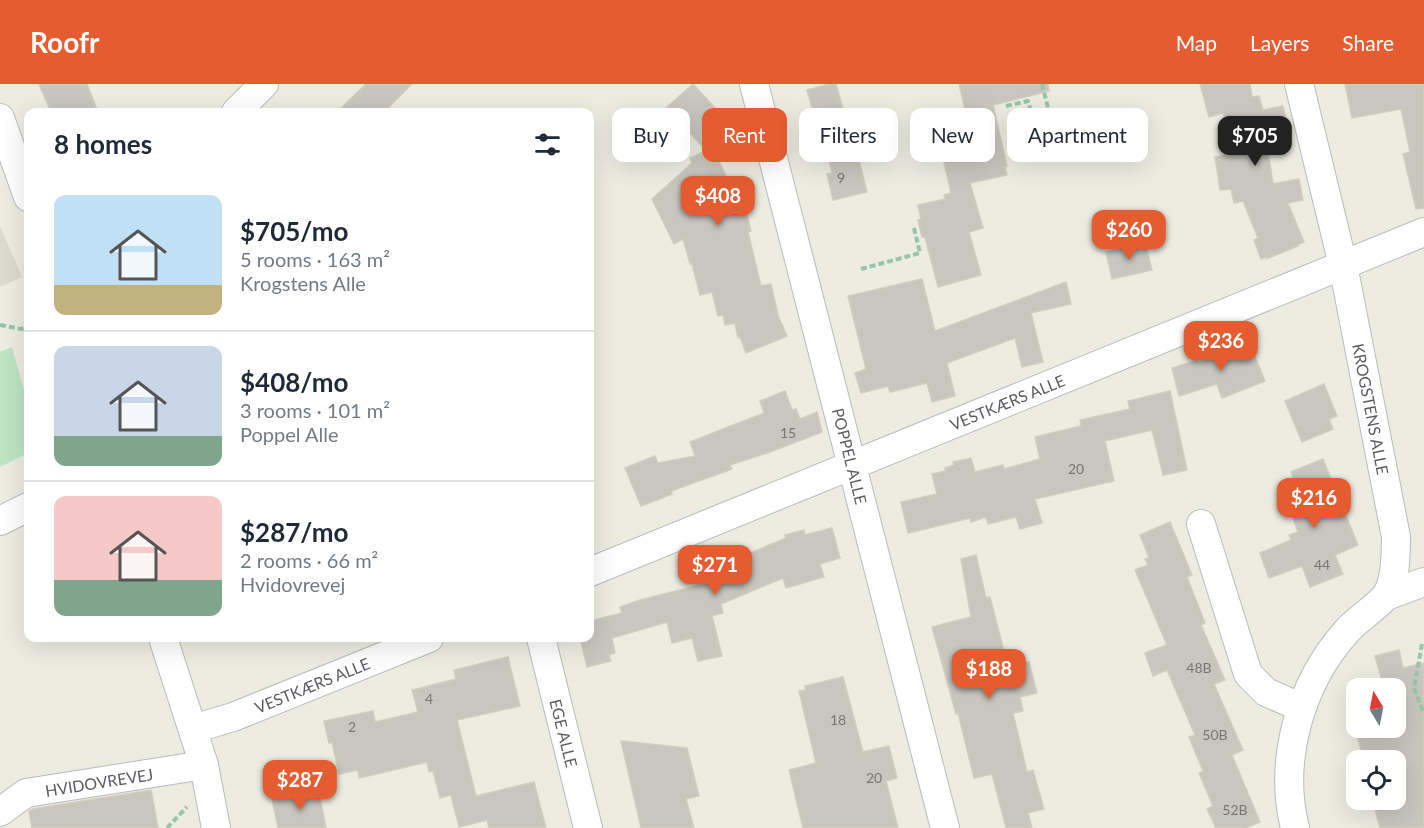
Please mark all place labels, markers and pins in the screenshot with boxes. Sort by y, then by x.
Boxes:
pin: $705 [1219,116,1291,167]
pin: $408 [682,176,754,227]
pin: $260 [1093,210,1165,261]
pin: $236 [1185,321,1257,372]
pin: $216 [1278,478,1350,529]
pin: $271 [679,545,751,596]
pin: $188 [953,649,1025,700]
pin: $287 [264,760,336,811]

